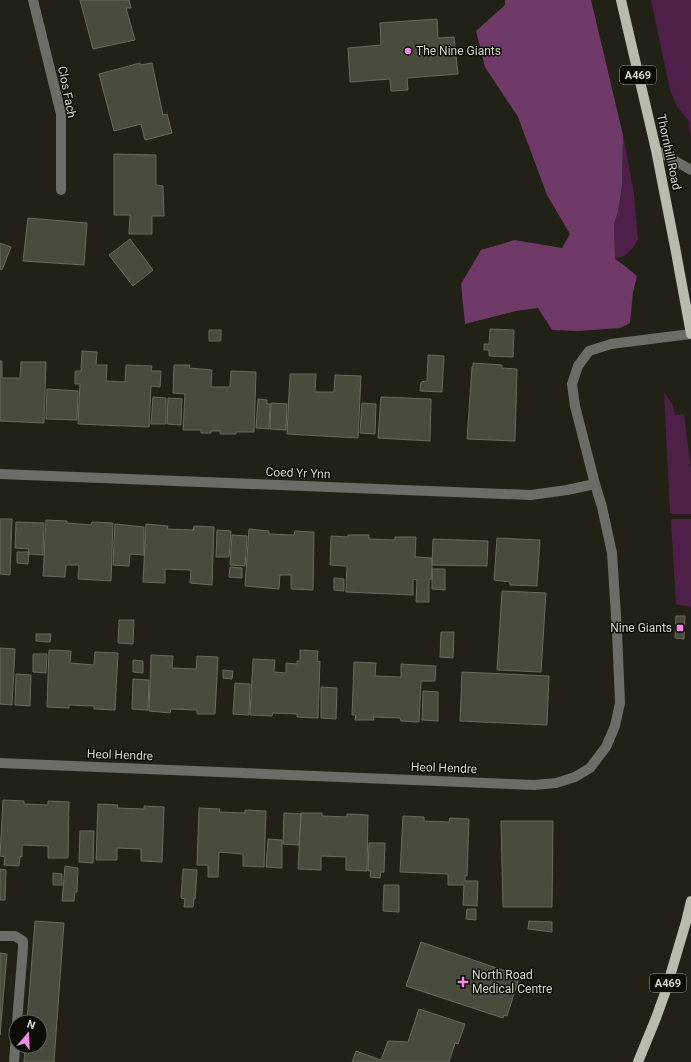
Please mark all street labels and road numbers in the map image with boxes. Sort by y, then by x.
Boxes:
street label: Clos Fach [55,65,79,119]
road number: A469 [620,66,656,84]
street label: Thornhill Road [654,113,684,191]
street label: Coed Yr Ynn [265,465,331,481]
street label: Heol Hendre [87,747,153,763]
street label: Heol Hendre [411,760,477,776]
road number: A469 [650,974,686,992]

